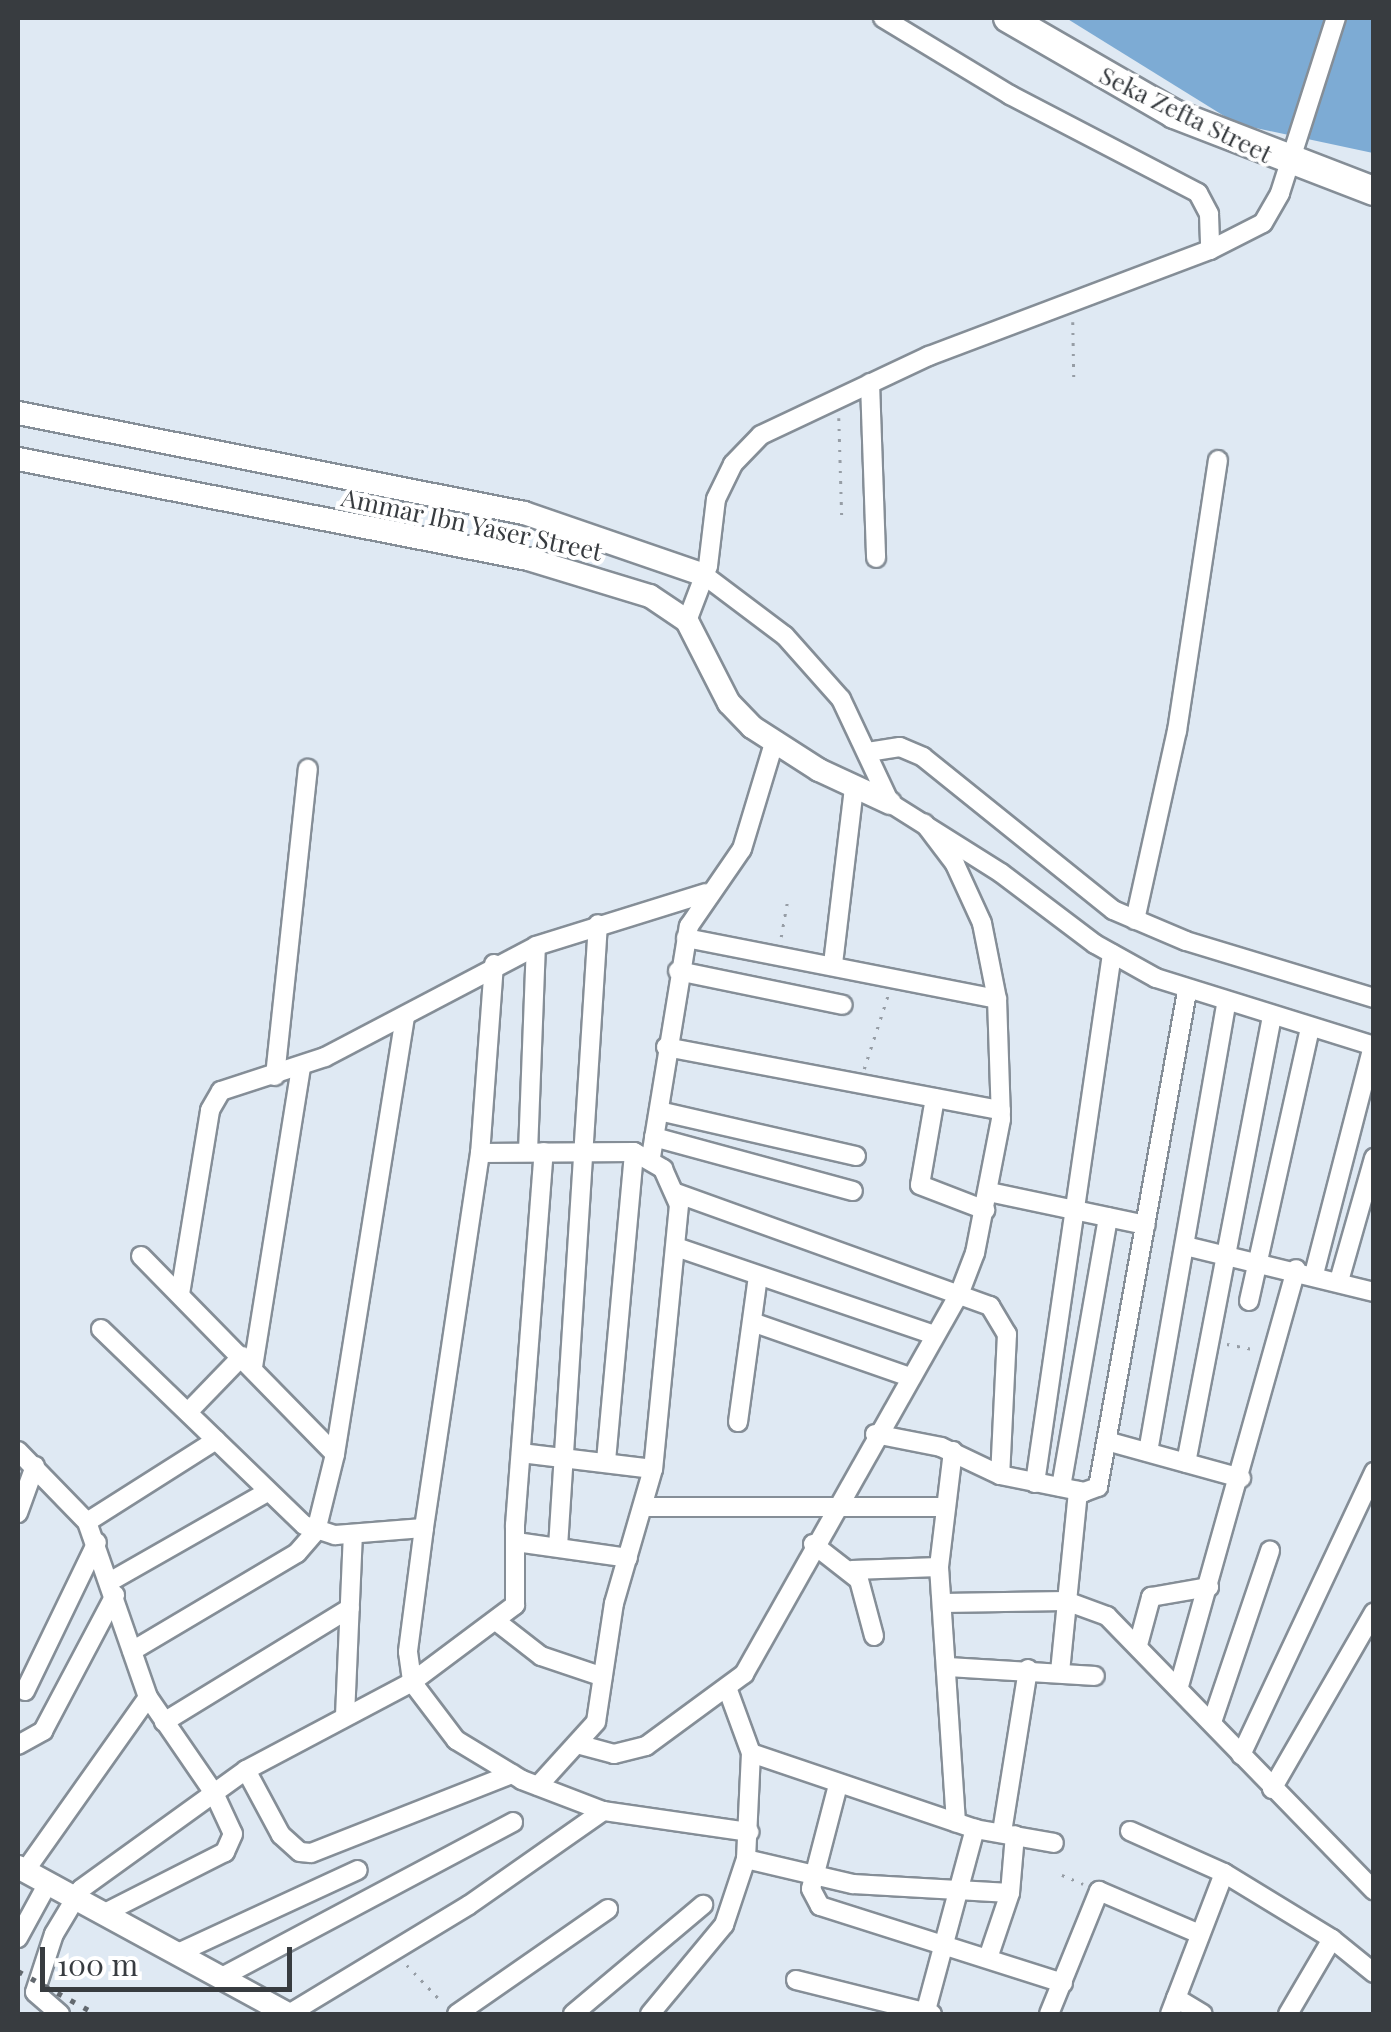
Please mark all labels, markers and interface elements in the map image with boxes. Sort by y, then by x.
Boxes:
street label: Seka Zefta Street [1095,59,1277,169]
street label: Ammar Ibn Yaser Street [338,482,606,566]
scale bar [45,1927,298,1989]
text: 100 m [57,1944,138,1984]

